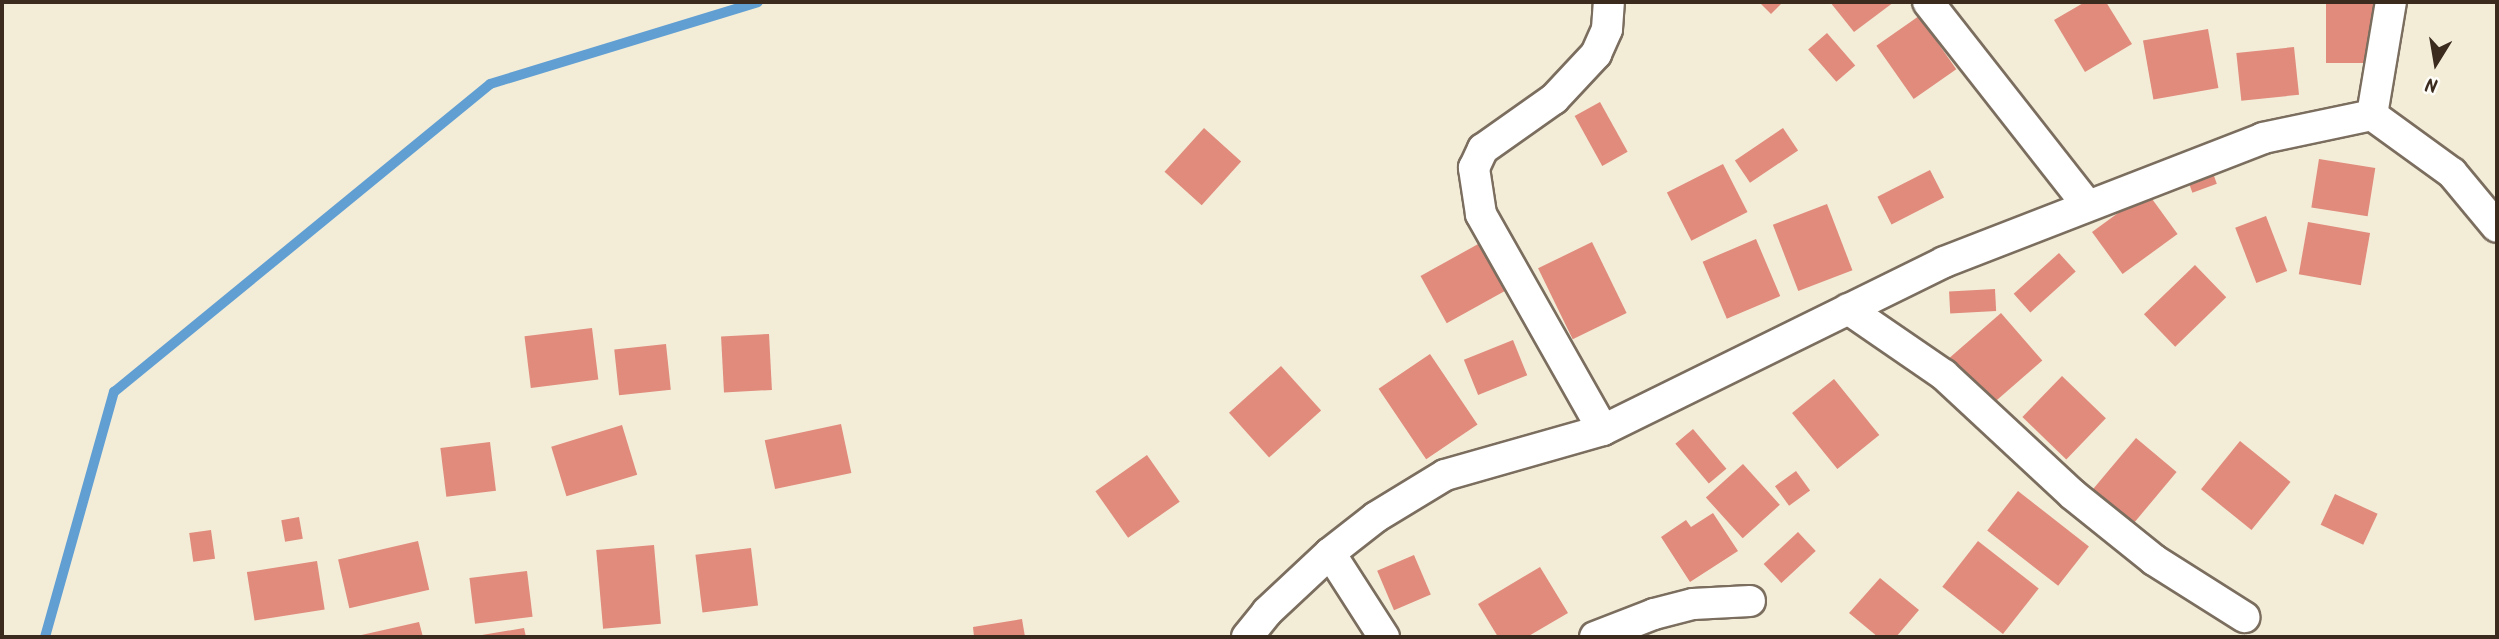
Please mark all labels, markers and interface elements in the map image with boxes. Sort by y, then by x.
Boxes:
north arrow [2401,28,2471,98]
text: N [2423,68,2441,99]

